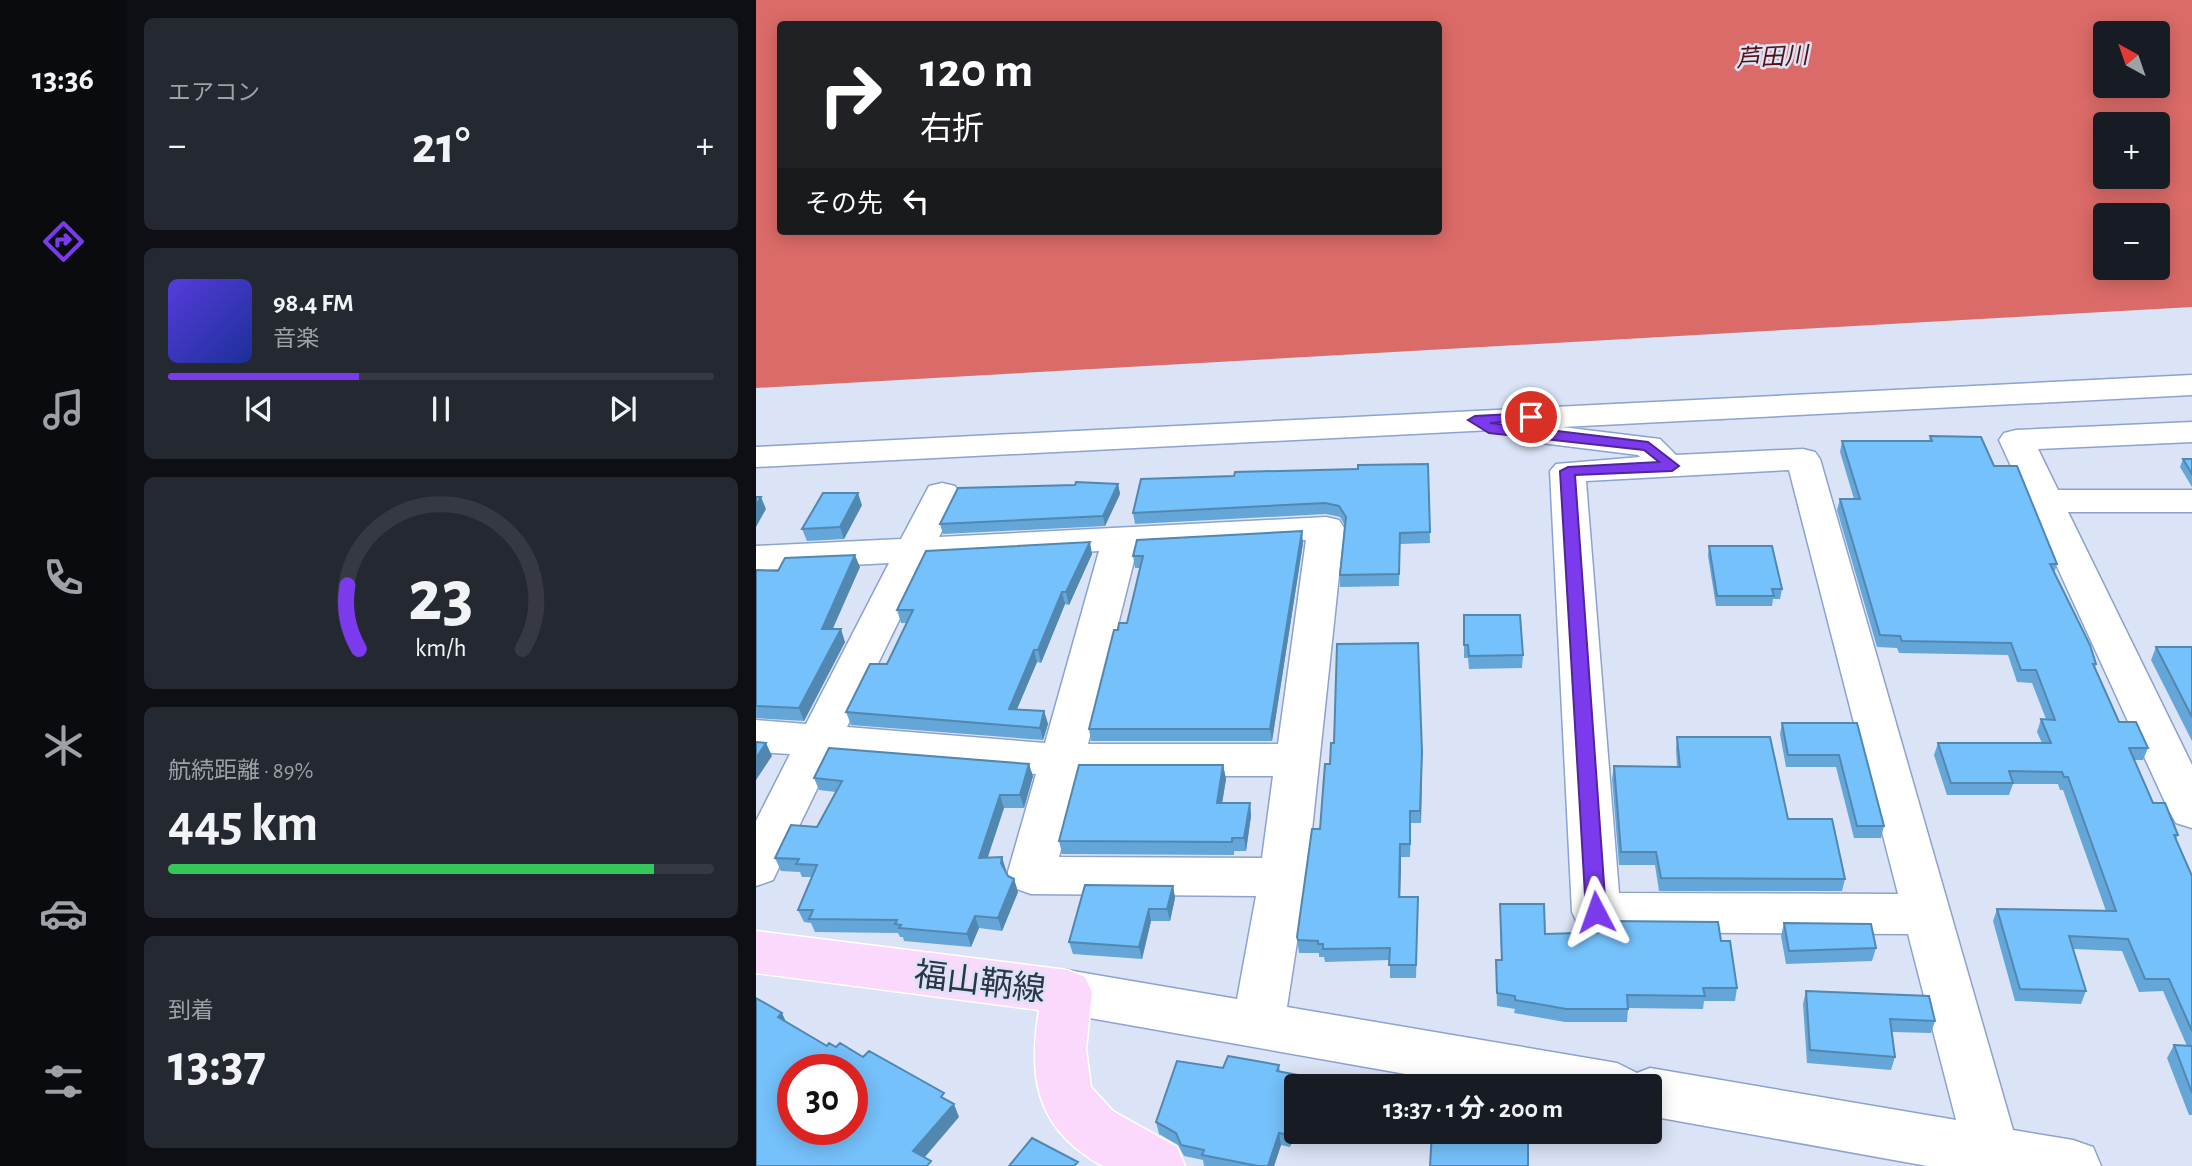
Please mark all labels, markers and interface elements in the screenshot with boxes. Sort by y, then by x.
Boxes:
north arrow [2093,21,2170,98]
map controls [2093,21,2170,280]
water label: 芦田川 [1735,42,1812,72]
text: 120 m [920,47,1033,96]
icon: right [805,49,896,140]
text: 13:36 [32,63,94,95]
text: エアコン [168,82,260,105]
button: + [2093,112,2170,189]
text: 右折 [920,113,984,145]
text: 21° [412,120,470,172]
text: − [168,127,186,165]
text: + [696,127,714,165]
icon: left [897,182,935,220]
text: その先 [805,191,883,217]
button: − [2093,203,2170,280]
icon: directions [39,217,88,266]
text: 98.4 FM [273,290,354,316]
text: 音楽 [273,328,319,351]
icon: music [39,385,88,434]
pin [1501,387,1561,447]
icon: previous [240,390,278,428]
icon: pause [422,390,460,428]
icon: next [604,390,642,428]
icon: arrive [1512,398,1550,436]
icon: phone [39,553,88,602]
text: 23 [408,561,474,634]
text: km/h [415,636,467,661]
icon: climate [39,721,88,770]
text: 航続距離 · 89% [168,760,314,783]
text: 445 km [168,798,318,850]
position arrow [1559,875,1633,949]
icon: car [39,889,88,938]
street label: 福山鞆線 [912,957,1047,1008]
text: 到着 [168,1000,214,1023]
text: 13:37 [168,1038,266,1090]
speed limit sign: 30 [777,1054,868,1145]
icon: filters [39,1057,88,1106]
text: 13:37 · 1 分 · 200 m [1383,1096,1563,1122]

